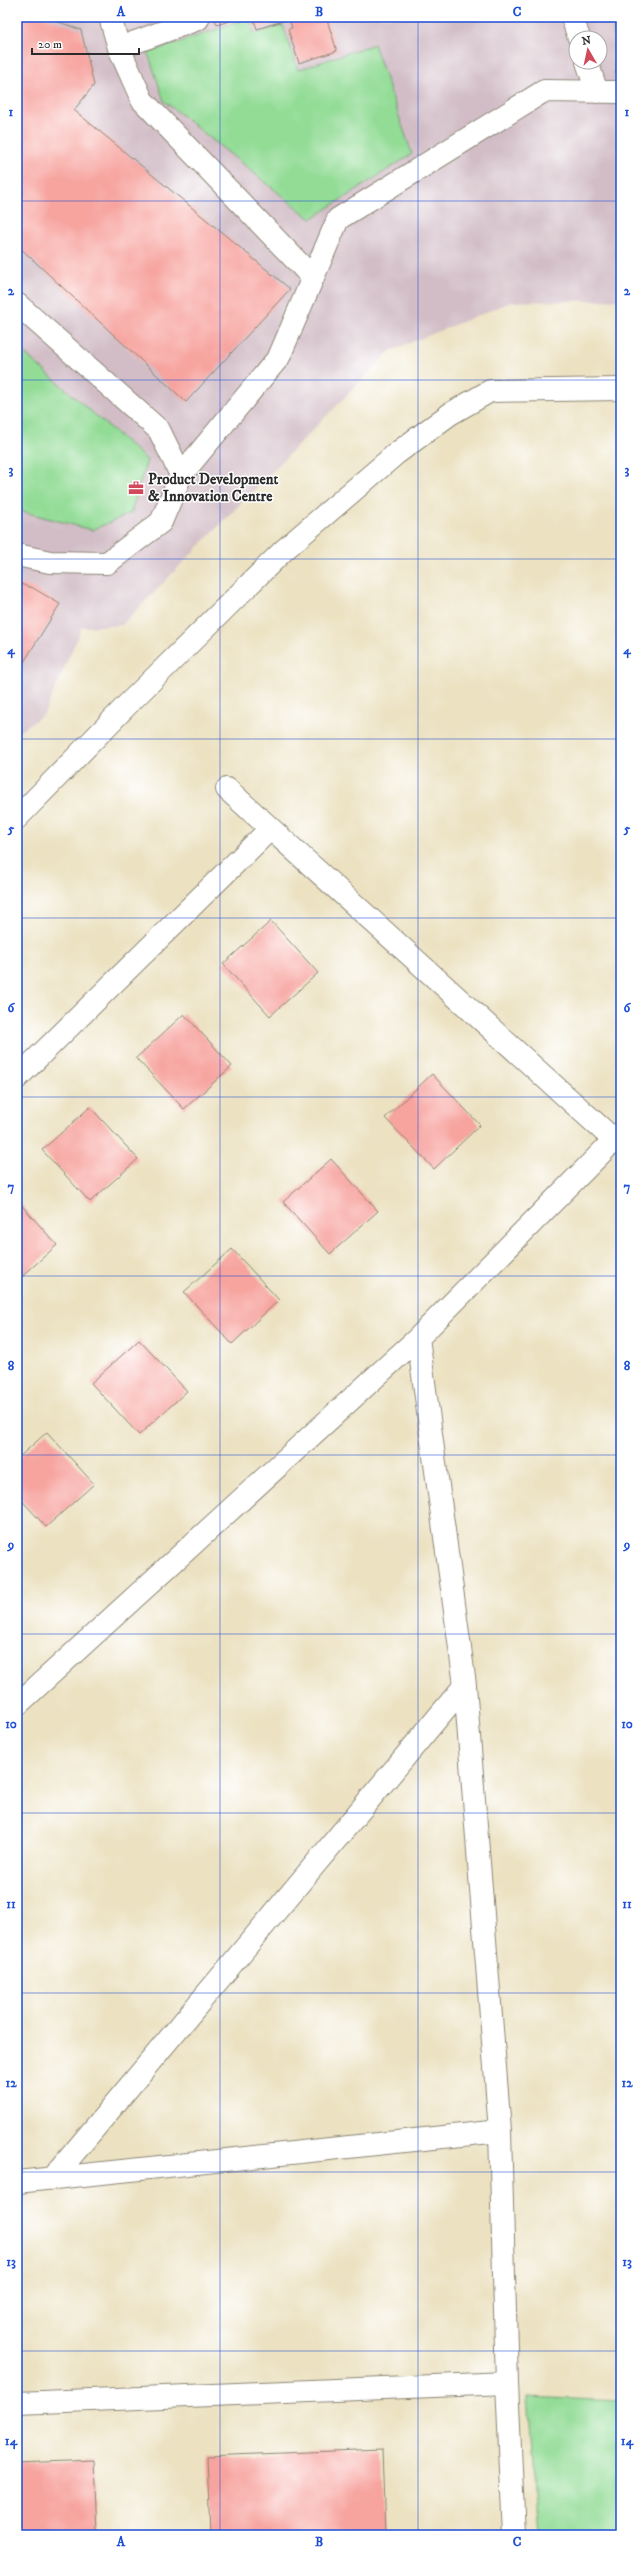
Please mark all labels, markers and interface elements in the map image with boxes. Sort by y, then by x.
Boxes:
text: A [116,4,126,20]
text: B [315,4,323,20]
text: C [513,4,522,20]
scale bar [32,30,139,56]
north arrow [568,30,608,70]
text: N [581,33,592,49]
text: 20 m [38,37,62,52]
text: 1 [9,104,14,120]
text: 1 [625,104,630,120]
text: 2 [8,283,15,299]
text: 2 [624,283,631,299]
text: 3 [9,462,14,478]
text: 3 [625,462,630,478]
place label: Product Development & Innovation Centre [148,470,278,506]
office icon: Product Development & Innovation Centre [127,479,145,497]
text: 4 [6,642,15,659]
text: 4 [622,642,631,659]
text: 5 [7,821,15,837]
text: 5 [623,821,631,837]
text: 6 [8,1000,16,1016]
text: 6 [624,1000,632,1016]
text: 7 [8,1179,15,1195]
text: 7 [624,1179,631,1195]
text: 8 [8,1358,15,1374]
text: 8 [624,1358,631,1374]
text: 9 [7,1537,14,1553]
text: 9 [623,1537,630,1553]
text: 10 [5,1716,17,1732]
text: 10 [621,1716,633,1732]
text: 11 [6,1896,16,1912]
text: 11 [622,1896,632,1912]
text: 12 [5,2075,17,2091]
text: 12 [621,2075,633,2091]
text: 13 [6,2254,16,2270]
text: 13 [622,2254,632,2270]
text: 14 [5,2433,18,2450]
text: 14 [621,2433,634,2450]
text: A [116,2534,126,2550]
text: B [315,2534,323,2550]
text: C [513,2534,522,2550]

